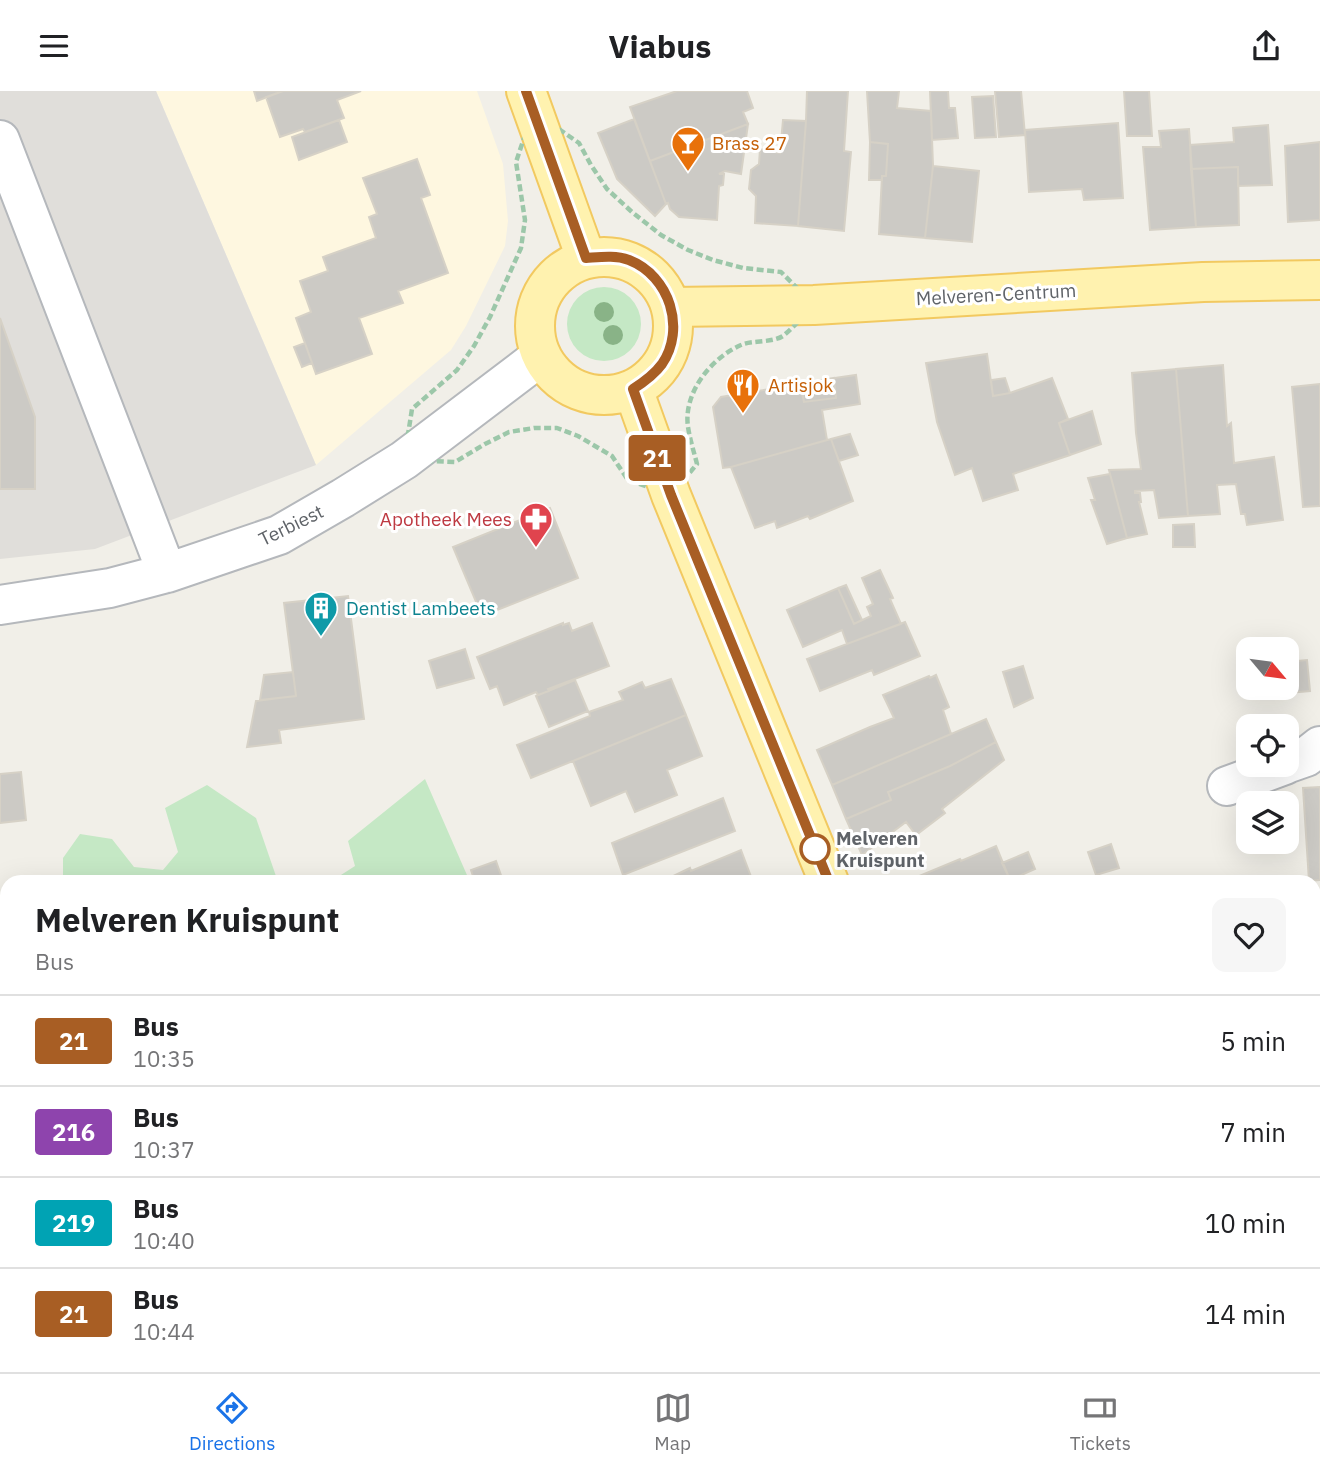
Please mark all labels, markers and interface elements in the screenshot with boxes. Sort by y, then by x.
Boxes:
text: Viabus [609,25,711,67]
icon: menu [35,27,73,65]
icon: share [1247,27,1285,65]
bar icon: Brass 27 [669,124,707,173]
place label: Brass 27 [712,131,787,155]
street label: Melveren-Centrum [915,278,1077,310]
restaurant icon: Artisjok [724,366,762,415]
place label: Artisjok [768,373,833,397]
line badge: 21 [626,435,688,481]
text: 21 [643,442,671,474]
street label: Terbiest [255,499,327,551]
pharmacy icon: Apotheek Mees [517,500,555,549]
place label: Apotheek Mees [380,507,512,531]
building icon: Dentist Lambeets [302,589,340,638]
place label: Dentist Lambeets [346,596,496,620]
north arrow [1236,637,1298,700]
map controls [1236,637,1299,854]
button: locate [1236,714,1299,777]
button: layers [1236,791,1299,854]
place label: Melveren Kruispunt [836,826,925,872]
marker: Melveren Kruispunt [800,834,830,864]
text: Melveren Kruispunt [35,898,339,941]
button: heart [1212,898,1286,972]
text: Bus [35,946,74,976]
text: Bus [133,1009,179,1043]
text: 5 min [1220,1024,1286,1058]
text: 21 [59,1025,88,1057]
text: 10:35 [133,1043,195,1073]
text: Bus [133,1100,179,1134]
text: 7 min [1220,1115,1286,1149]
text: 216 [52,1116,95,1148]
text: 10:37 [133,1134,195,1164]
text: Bus [133,1191,179,1225]
text: 10 min [1205,1206,1286,1240]
text: 219 [52,1207,95,1239]
text: 10:40 [133,1225,195,1255]
text: Bus [133,1282,179,1316]
text: 14 min [1205,1297,1286,1331]
text: 21 [59,1298,88,1330]
text: 10:44 [133,1316,195,1346]
tab: Directions [189,1389,276,1455]
tab: Map [654,1389,692,1455]
tab: Tickets [1070,1389,1131,1455]

